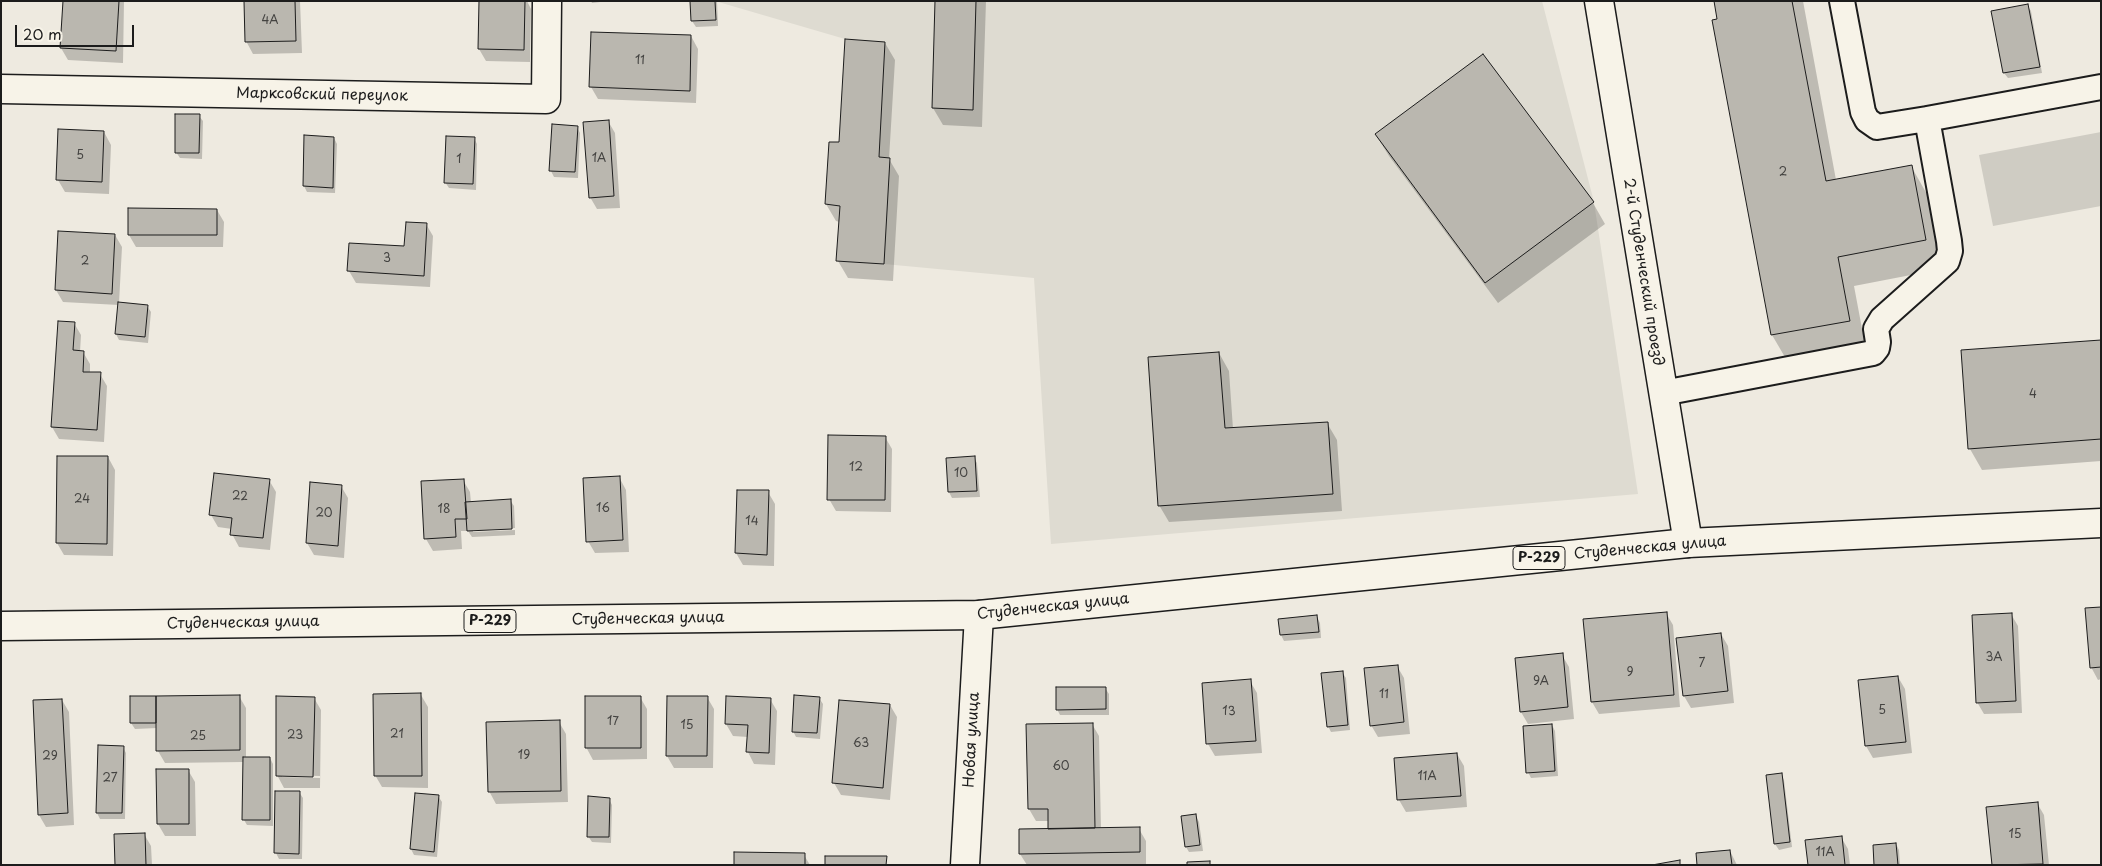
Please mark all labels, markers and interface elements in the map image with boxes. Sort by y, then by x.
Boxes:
house number: 4А [261,14,279,28]
scale bar [18,15,136,47]
text: 20 m [23,22,62,45]
house number: 11 [635,54,645,68]
street label: Марксовский переулок [236,85,408,105]
house number: 5 [76,149,84,163]
house number: 1А [592,152,606,166]
house number: 1 [456,153,462,167]
house number: 2 [1779,166,1787,180]
street label: 2-й Студенческий проезд [1619,177,1667,367]
house number: 3 [383,252,391,266]
house number: 2 [81,255,89,269]
house number: 4 [2029,388,2037,402]
house number: 12 [849,461,863,475]
house number: 10 [954,467,968,481]
house number: 22 [232,490,248,504]
house number: 24 [74,493,90,507]
house number: 16 [596,502,610,516]
house number: 18 [438,503,450,517]
house number: 20 [315,507,333,521]
house number: 14 [745,515,759,529]
street label: Студенческая улица [1573,532,1727,564]
road number: Р-229 [1513,546,1565,570]
street label: Студенческая улица [976,590,1130,624]
street label: Студенческая улица [571,609,725,629]
road number: Р-229 [464,610,516,632]
street label: Студенческая улица [166,613,320,633]
house number: 3А [1985,651,2003,665]
house number: 7 [1699,657,1705,671]
house number: 9 [1626,666,1634,680]
house number: 9А [1533,675,1549,689]
house number: 11 [1379,688,1389,702]
street label: Новая улица [961,692,983,788]
house number: 5 [1878,704,1886,718]
house number: 13 [1222,705,1236,719]
house number: 17 [607,715,619,729]
house number: 15 [680,719,694,733]
house number: 21 [390,728,404,742]
house number: 23 [287,729,303,743]
house number: 25 [190,730,206,744]
house number: 63 [853,737,869,751]
house number: 19 [518,749,530,763]
house number: 29 [42,750,58,764]
house number: 60 [1052,760,1070,774]
house number: 11А [1417,770,1437,784]
house number: 27 [103,772,117,786]
house number: 15 [2008,828,2022,842]
house number: 11А [1815,846,1835,860]

